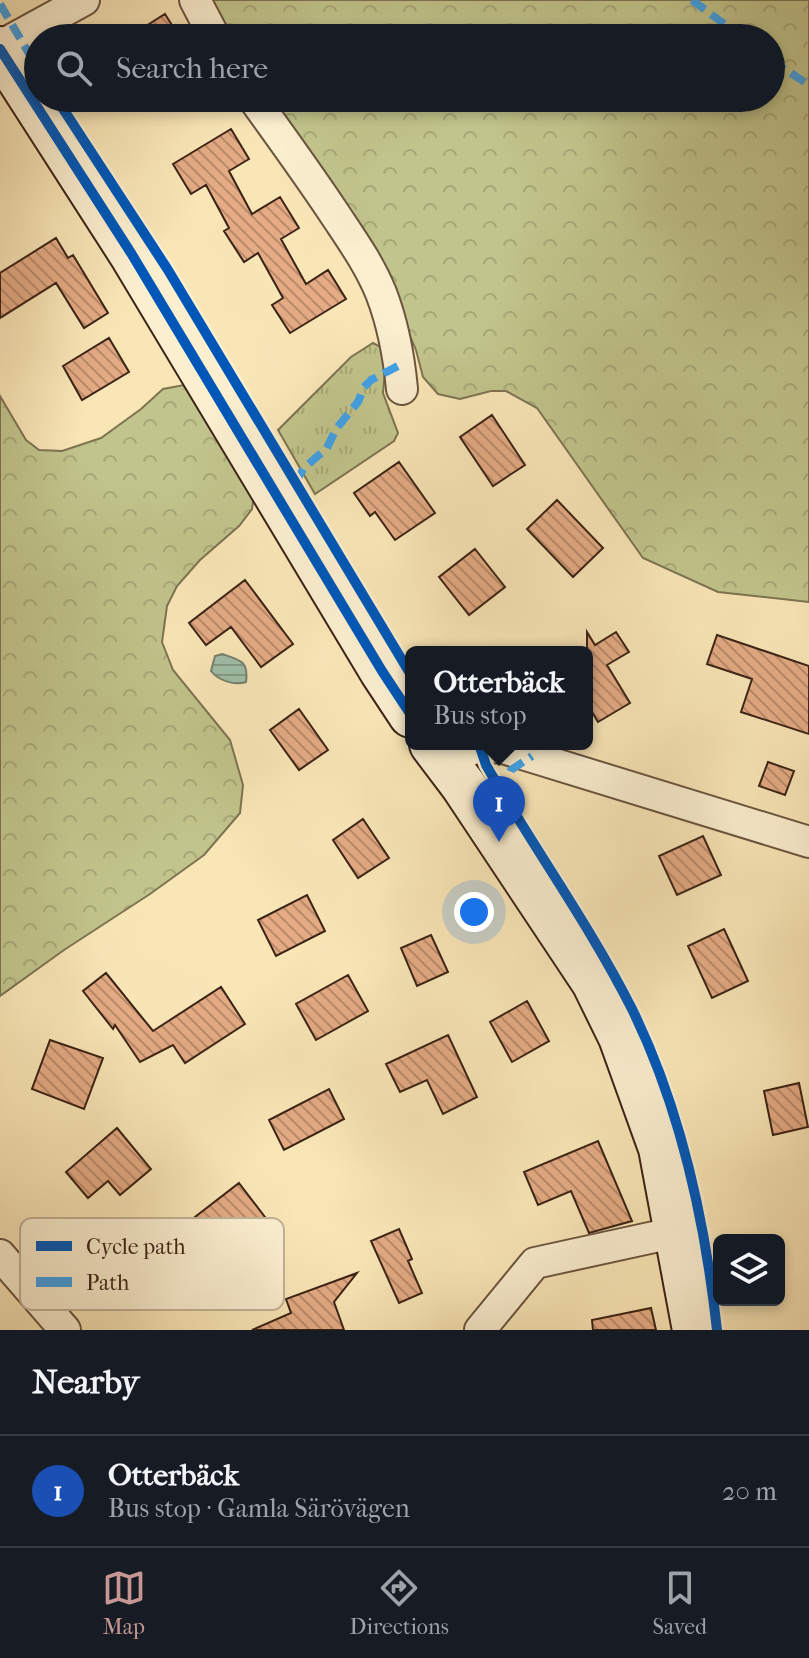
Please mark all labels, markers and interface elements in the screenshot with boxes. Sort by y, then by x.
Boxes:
search box [24,24,785,112]
icon: search [52,46,96,90]
text: Search here [116,51,268,86]
popup [405,646,593,750]
text: Otterbäck [434,665,564,700]
text: Bus stop [434,700,526,731]
pin: 1 [473,776,525,842]
your location [454,892,494,932]
legend [20,1218,284,1310]
text: Cycle path [86,1234,186,1260]
map controls [713,1234,785,1306]
button: layers [713,1234,785,1306]
text: Path [86,1270,130,1296]
text: Nearby [32,1362,139,1402]
text: Otterbäck [108,1458,239,1493]
text: 1 [53,1476,63,1507]
text: 20 m [722,1476,777,1507]
text: Bus stop · Gamla Särövägen [108,1493,410,1524]
tab: Map [102,1566,146,1640]
tab: Directions [350,1566,449,1640]
tab: Saved [653,1566,707,1640]

